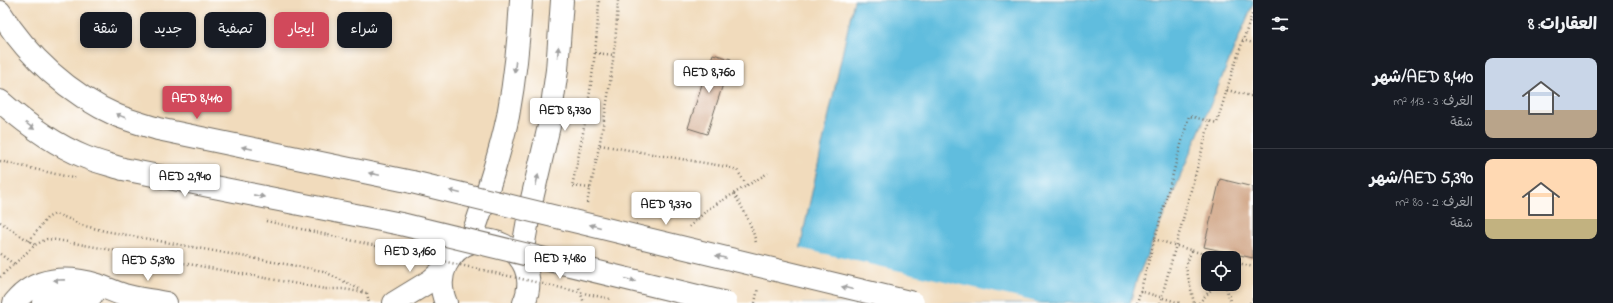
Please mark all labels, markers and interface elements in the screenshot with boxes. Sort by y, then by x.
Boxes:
chip: شقة [80,12,132,48]
chip: جديد [140,12,196,48]
chip: تصفية [204,12,266,48]
chip: إيجار [274,12,329,48]
chip: شراء [337,12,392,48]
text: العقارات: 8 [1528,12,1597,37]
icon: filters [1269,13,1291,35]
one-way arrow [555,46,562,58]
pin: AED 8,760 [663,60,755,94]
one-way arrow [512,61,518,73]
text: AED 8,760 [683,63,735,82]
text: AED 8,410/شهر [1373,65,1473,90]
icon: home [1517,74,1565,122]
pin: AED 8,410 [151,86,243,120]
text: AED 8,410 [172,89,222,108]
text: الغرف: 3 · 113 m² [1393,92,1473,111]
pin: AED 8,730 [519,98,611,132]
text: AED 8,730 [539,101,591,120]
one-way arrow [114,113,126,119]
text: شقة [1450,113,1473,132]
one-way arrow [25,121,36,130]
one-way arrow [241,144,253,150]
pin: AED 2,940 [139,164,231,198]
text: AED 5,390/شهر [1370,166,1473,191]
text: AED 2,940 [159,167,211,186]
one-way arrow [368,171,380,177]
one-way arrow [534,174,540,186]
icon: home [1517,175,1565,223]
one-way arrow [449,189,461,195]
pin: AED 9,370 [620,192,712,226]
one-way arrow [253,193,265,199]
text: الغرف: 2 · 80 m² [1395,193,1473,212]
text: AED 9,370 [640,195,692,214]
text: شقة [1450,214,1473,233]
one-way arrow [589,223,601,229]
pin: AED 3,160 [364,239,456,273]
text: AED 3,160 [384,242,436,261]
pin: AED 7,480 [514,246,606,280]
pin: AED 5,390 [102,248,194,282]
text: AED 7,480 [534,249,586,268]
text: AED 5,390 [121,251,175,270]
map controls [1201,251,1241,291]
button: locate [1201,251,1241,291]
one-way arrow [715,254,727,260]
one-way arrow [52,277,65,283]
one-way arrow [623,277,636,283]
one-way arrow [841,285,853,291]

